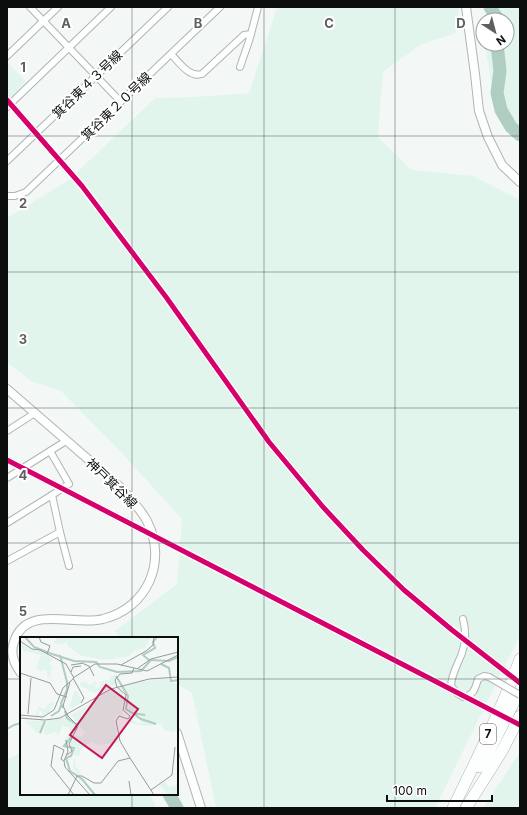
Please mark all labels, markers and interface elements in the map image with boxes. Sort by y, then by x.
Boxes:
north arrow [475,12,515,52]
text: A [61,15,71,31]
text: B [194,15,203,31]
text: C [324,15,334,31]
text: D [456,15,466,31]
text: N [493,32,508,48]
street label: 箕谷東４３号線 [49,47,125,121]
text: 1 [20,59,26,75]
street label: 箕谷東２０号線 [78,69,154,143]
text: 2 [19,195,27,211]
text: 3 [19,331,27,347]
street label: 神戸箕谷線 [83,455,141,511]
text: 4 [19,467,28,483]
text: 5 [19,603,27,619]
inset map [20,637,178,795]
road number: 7 [480,724,496,744]
scale bar [387,777,492,803]
text: 100 m [393,783,427,798]

